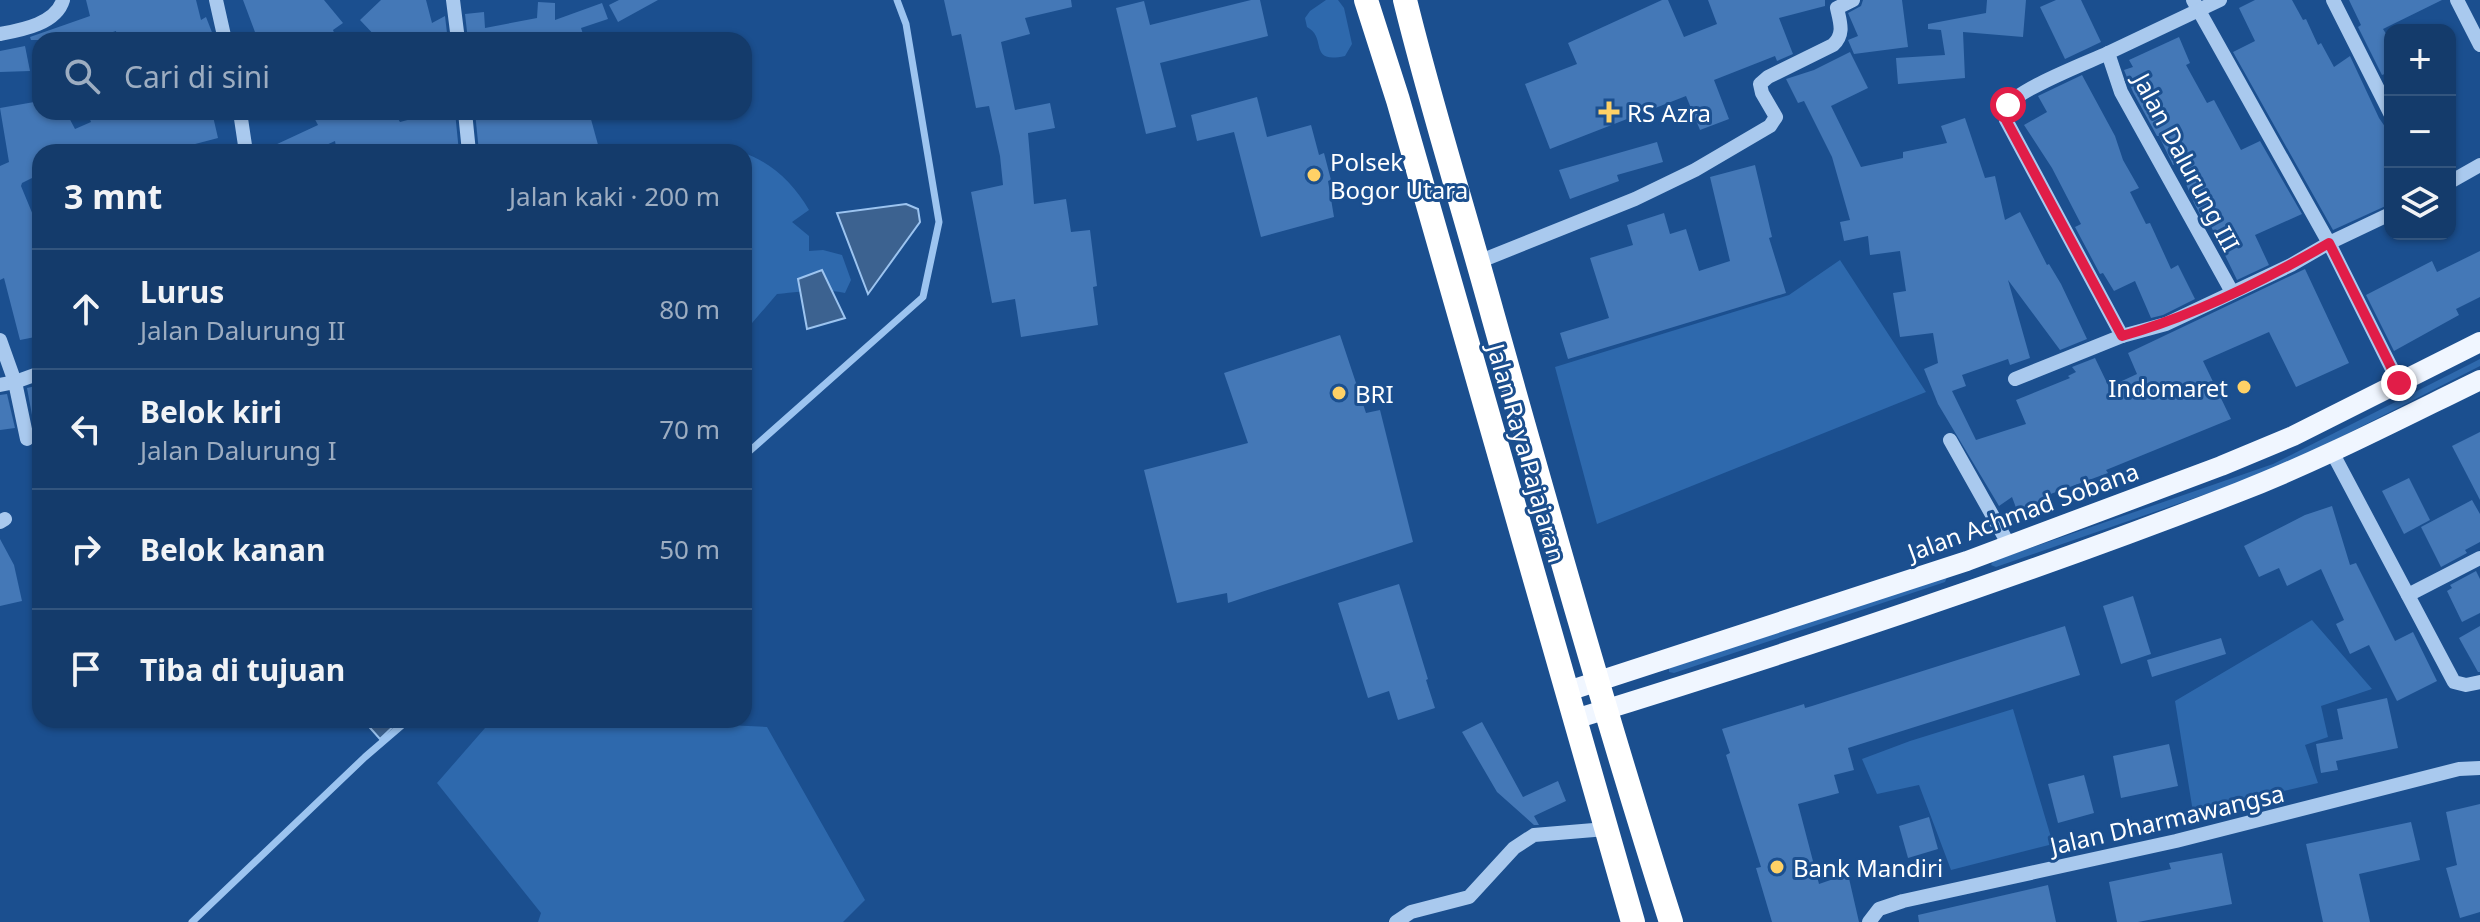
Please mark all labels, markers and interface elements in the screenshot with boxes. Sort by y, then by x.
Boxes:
map controls [2384,24,2456,240]
button: + [2384,24,2456,96]
search box [32,32,752,120]
icon: search [60,54,104,98]
text: Cari di sini [124,56,270,97]
street label: Jalan Dalurung III [2125,65,2248,257]
route start [1990,87,2026,123]
place label: RS Azra [1627,96,1711,129]
button: − [2384,96,2456,168]
marker: RS Azra [1598,101,1620,123]
place label: Polsek Bogor Utara [1330,145,1468,206]
marker: Polsek Bogor Utara [1305,166,1323,184]
button: layers [2384,168,2456,240]
text: 3 mnt [64,173,162,219]
text: Jalan kaki · 200 m [509,178,720,214]
text: Lurus [140,271,224,312]
icon: ahead [64,287,108,331]
text: 80 m [659,291,720,327]
text: Jalan Dalurung II [140,312,345,348]
street label: Jalan Raya Pajajaran [1479,338,1574,566]
route end [2381,365,2417,401]
place label: Indomaret [2108,371,2228,404]
place label: BRI [1355,377,1394,410]
marker: Indomaret [2235,378,2253,396]
marker: BRI [1330,384,1348,402]
text: Belok kiri [140,391,282,432]
icon: left [64,407,108,451]
text: 70 m [659,411,720,447]
text: Jalan Dalurung I [140,432,337,468]
street label: Jalan Achmad Sobana [1901,454,2143,569]
icon: right [64,527,108,571]
text: Belok kanan [140,529,326,570]
text: 50 m [659,531,720,567]
icon: arrive [64,647,108,691]
text: Tiba di tujuan [140,649,345,690]
street label: Jalan Dharmawangsa [2045,776,2287,862]
place label: Bank Mandiri [1793,851,1943,884]
marker: Bank Mandiri [1768,858,1786,876]

